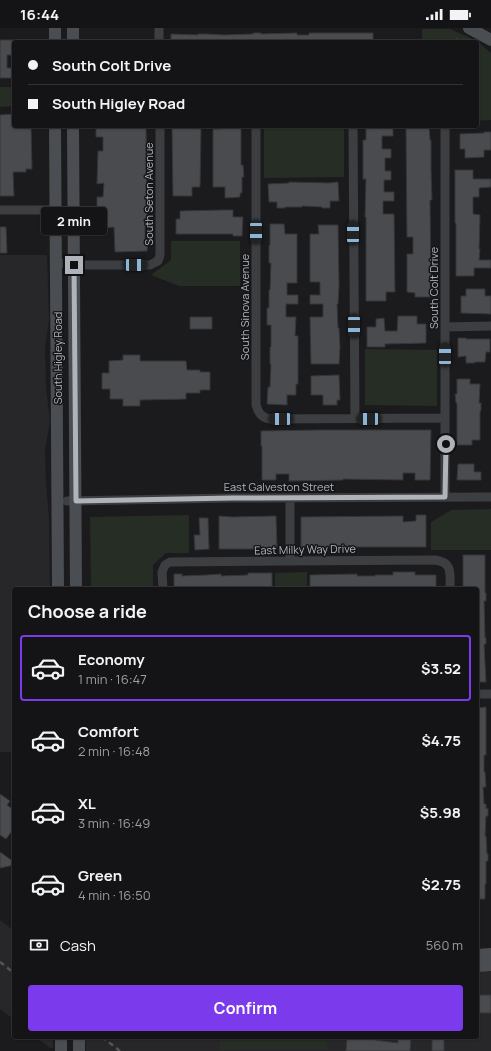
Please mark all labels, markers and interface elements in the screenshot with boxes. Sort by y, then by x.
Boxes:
text: 16:44 [20,4,59,25]
text: South Colt Drive [52,55,171,76]
text: South Higley Road [52,93,185,114]
street label: South Seton Avenue [141,142,156,246]
callout: 2 min [41,207,107,235]
text: 2 min [57,212,91,230]
car [250,220,262,244]
car [347,221,359,245]
street label: South Colt Drive [426,246,441,329]
street label: South Sinova Avenue [237,253,252,360]
route end [65,256,83,274]
car [123,259,147,271]
street label: South Higley Road [50,312,65,404]
car [348,314,360,338]
car [439,343,451,367]
car [269,413,293,425]
car [357,413,381,425]
route start [437,435,455,453]
street label: East Galveston Street [224,479,334,494]
street label: East Milky Way Drive [254,541,357,557]
text: Choose a ride [28,599,147,623]
text: Economy [78,649,145,670]
icon: car [30,650,66,686]
text: $3.52 [421,658,461,679]
text: 1 min · 16:47 [78,670,147,688]
text: Comfort [78,721,139,742]
icon: car [30,722,66,758]
text: $4.75 [421,730,461,751]
text: 2 min · 16:48 [78,742,150,760]
text: XL [78,793,96,814]
icon: car [30,794,66,830]
text: $5.98 [420,802,461,823]
text: 3 min · 16:49 [78,814,150,832]
text: Green [78,865,122,886]
icon: car [30,866,66,902]
text: $2.75 [421,874,461,895]
text: 4 min · 16:50 [78,886,151,904]
icon: cash [28,934,50,956]
text: Cash [60,935,96,956]
text: 560 m [426,936,463,954]
button: Confirm [28,985,463,1031]

